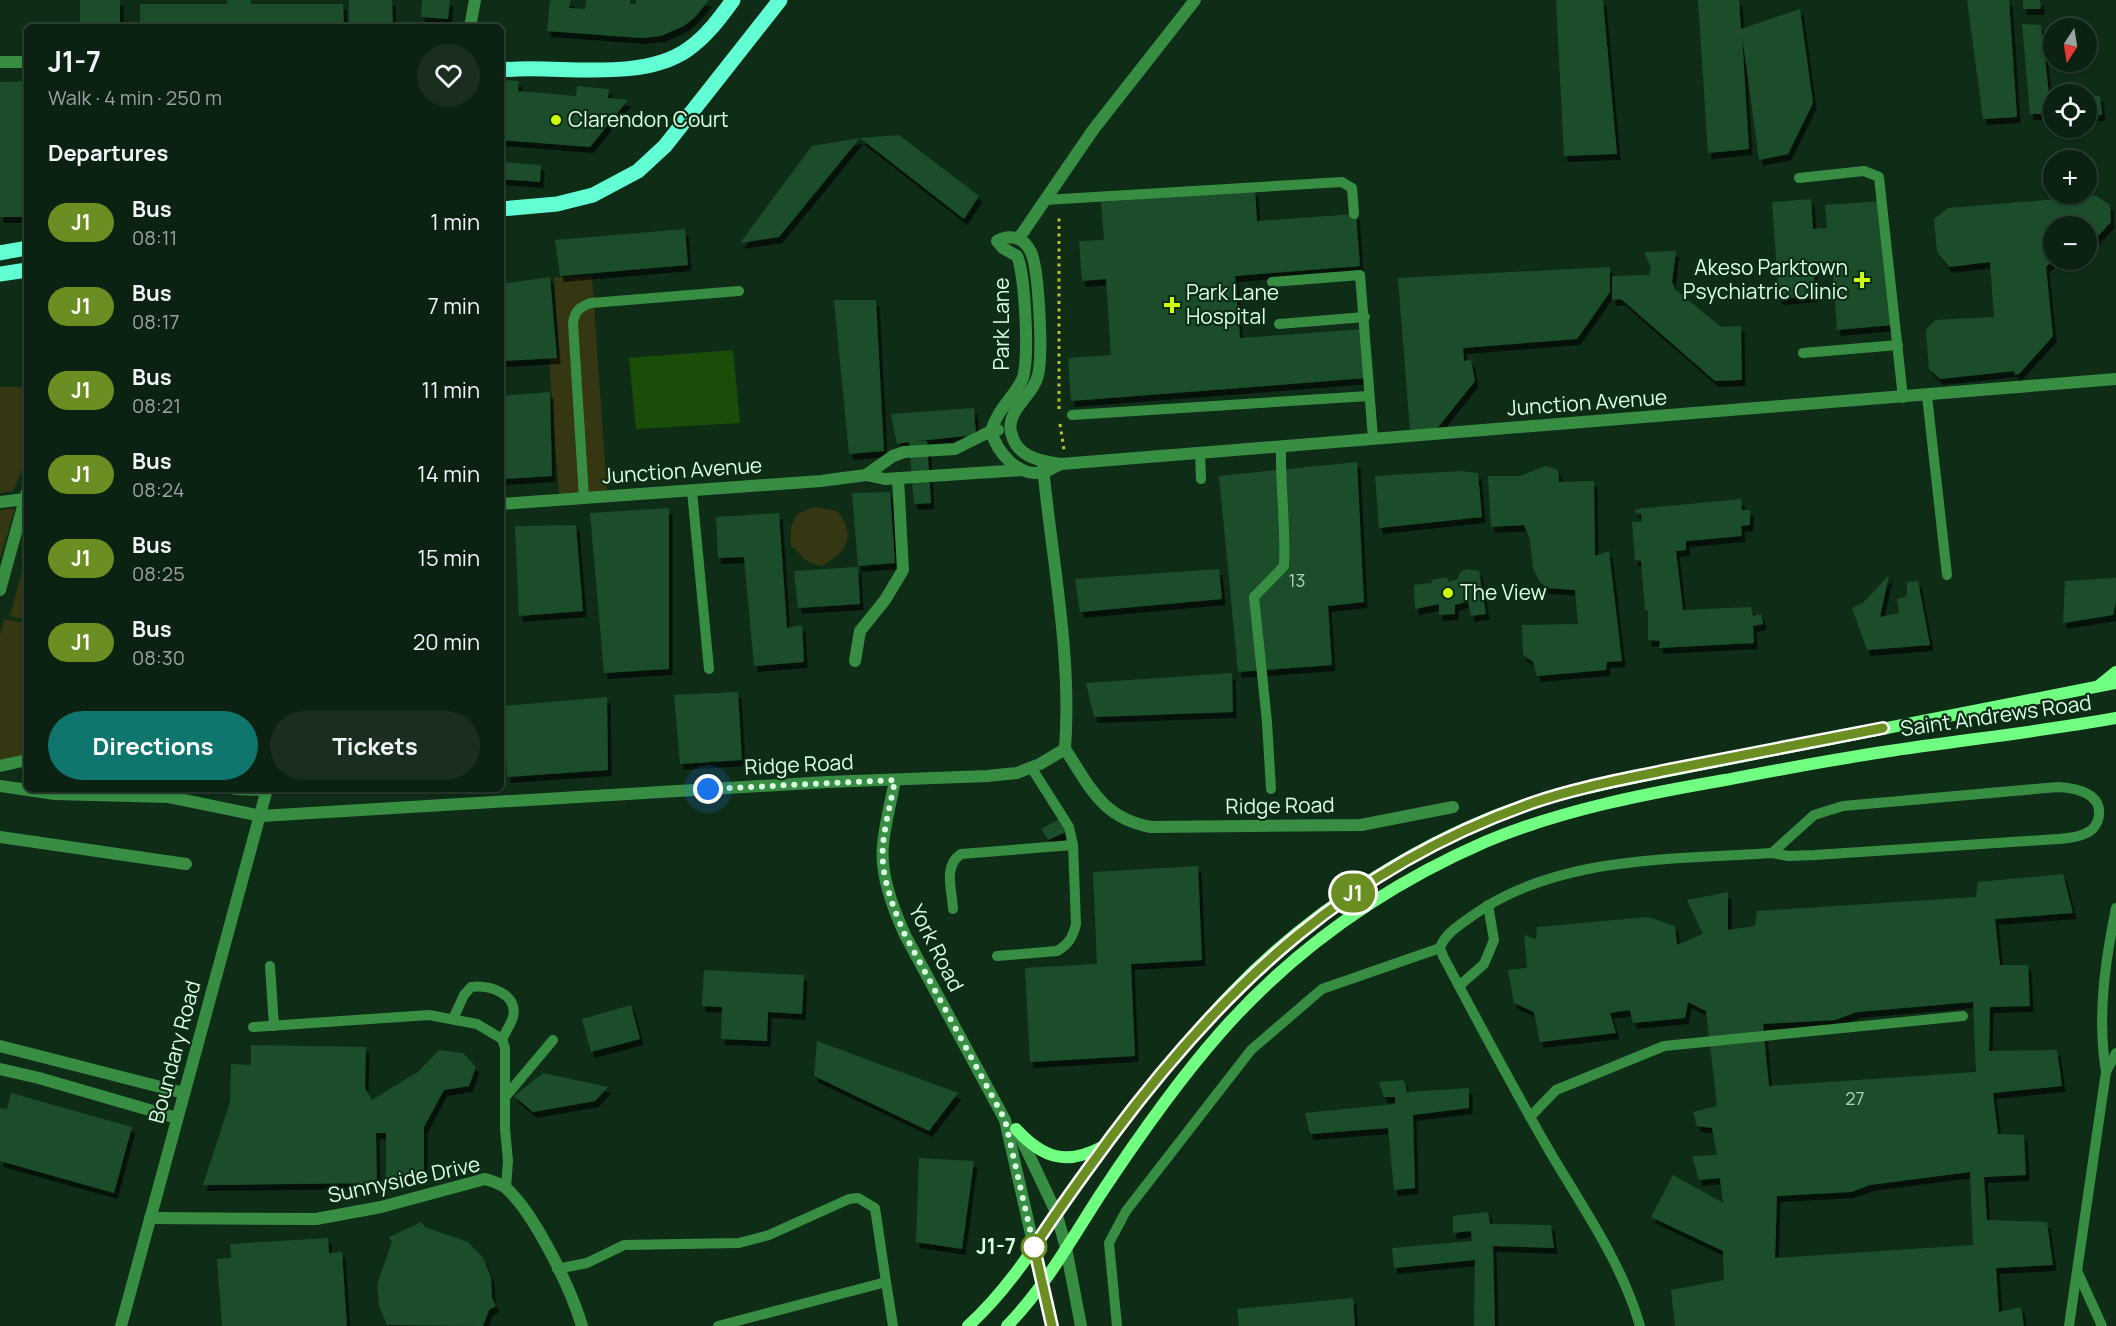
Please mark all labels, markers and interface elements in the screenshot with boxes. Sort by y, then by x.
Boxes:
north arrow [2043,18,2097,72]
map controls [2043,18,2097,270]
text: J1-7 [48,42,101,80]
button: heart [417,44,480,107]
text: Walk · 4 min · 250 m [48,84,222,111]
button: locate [2043,84,2097,138]
place label: Clarendon Court [568,105,729,133]
marker: Clarendon Court [549,113,563,127]
text: Departures [48,138,168,168]
button: + [2043,150,2097,204]
text: Bus [132,194,172,224]
text: 1 min [430,207,480,237]
text: J1 [71,208,91,236]
button: − [2043,216,2097,270]
text: 08:11 [132,224,177,251]
place label: Akeso Parktown Psychiatric Clinic [1683,253,1848,305]
marker: Akeso Parktown Psychiatric Clinic [1853,271,1871,289]
street label: Park Lane [987,277,1015,371]
text: Bus [132,278,172,308]
place label: Park Lane Hospital [1186,278,1279,330]
text: 7 min [428,291,480,321]
text: J1 [71,292,91,320]
marker: Park Lane Hospital [1163,296,1181,314]
text: 08:17 [132,308,180,335]
text: Bus [132,362,172,392]
text: 11 min [422,375,480,405]
text: J1 [71,376,91,404]
street label: Junction Avenue [1506,382,1668,422]
text: 08:21 [132,392,181,419]
text: Bus [132,446,172,476]
street label: Junction Avenue [601,450,763,490]
text: 14 min [417,459,480,489]
text: J1 [71,460,91,488]
text: 08:24 [132,476,185,503]
text: Bus [132,530,172,560]
text: 15 min [417,543,480,573]
text: J1 [71,544,91,572]
text: 08:25 [132,560,185,587]
house number: 13 [1289,568,1305,592]
place label: The View [1460,578,1547,606]
marker: The View [1441,586,1455,600]
text: Bus [132,614,172,644]
text: 20 min [413,627,480,657]
text: J1 [71,628,91,656]
text: 08:30 [132,644,185,671]
street label: Saint Andrews Road [1899,688,2093,742]
button: Directions [48,711,258,780]
button: Tickets [270,711,480,780]
street label: Ridge Road [744,747,854,781]
your location [693,774,723,804]
street label: Ridge Road [1225,790,1335,820]
line badge: J1 [1326,874,1380,912]
text: J1 [1343,879,1363,907]
street label: York Road [903,899,971,996]
street label: Boundary Road [142,977,207,1126]
house number: 27 [1845,1086,1865,1110]
street label: Sunnyside Drive [325,1149,483,1209]
place label: J1-7 [976,1232,1016,1260]
marker: J1-7 [1021,1234,1047,1260]

